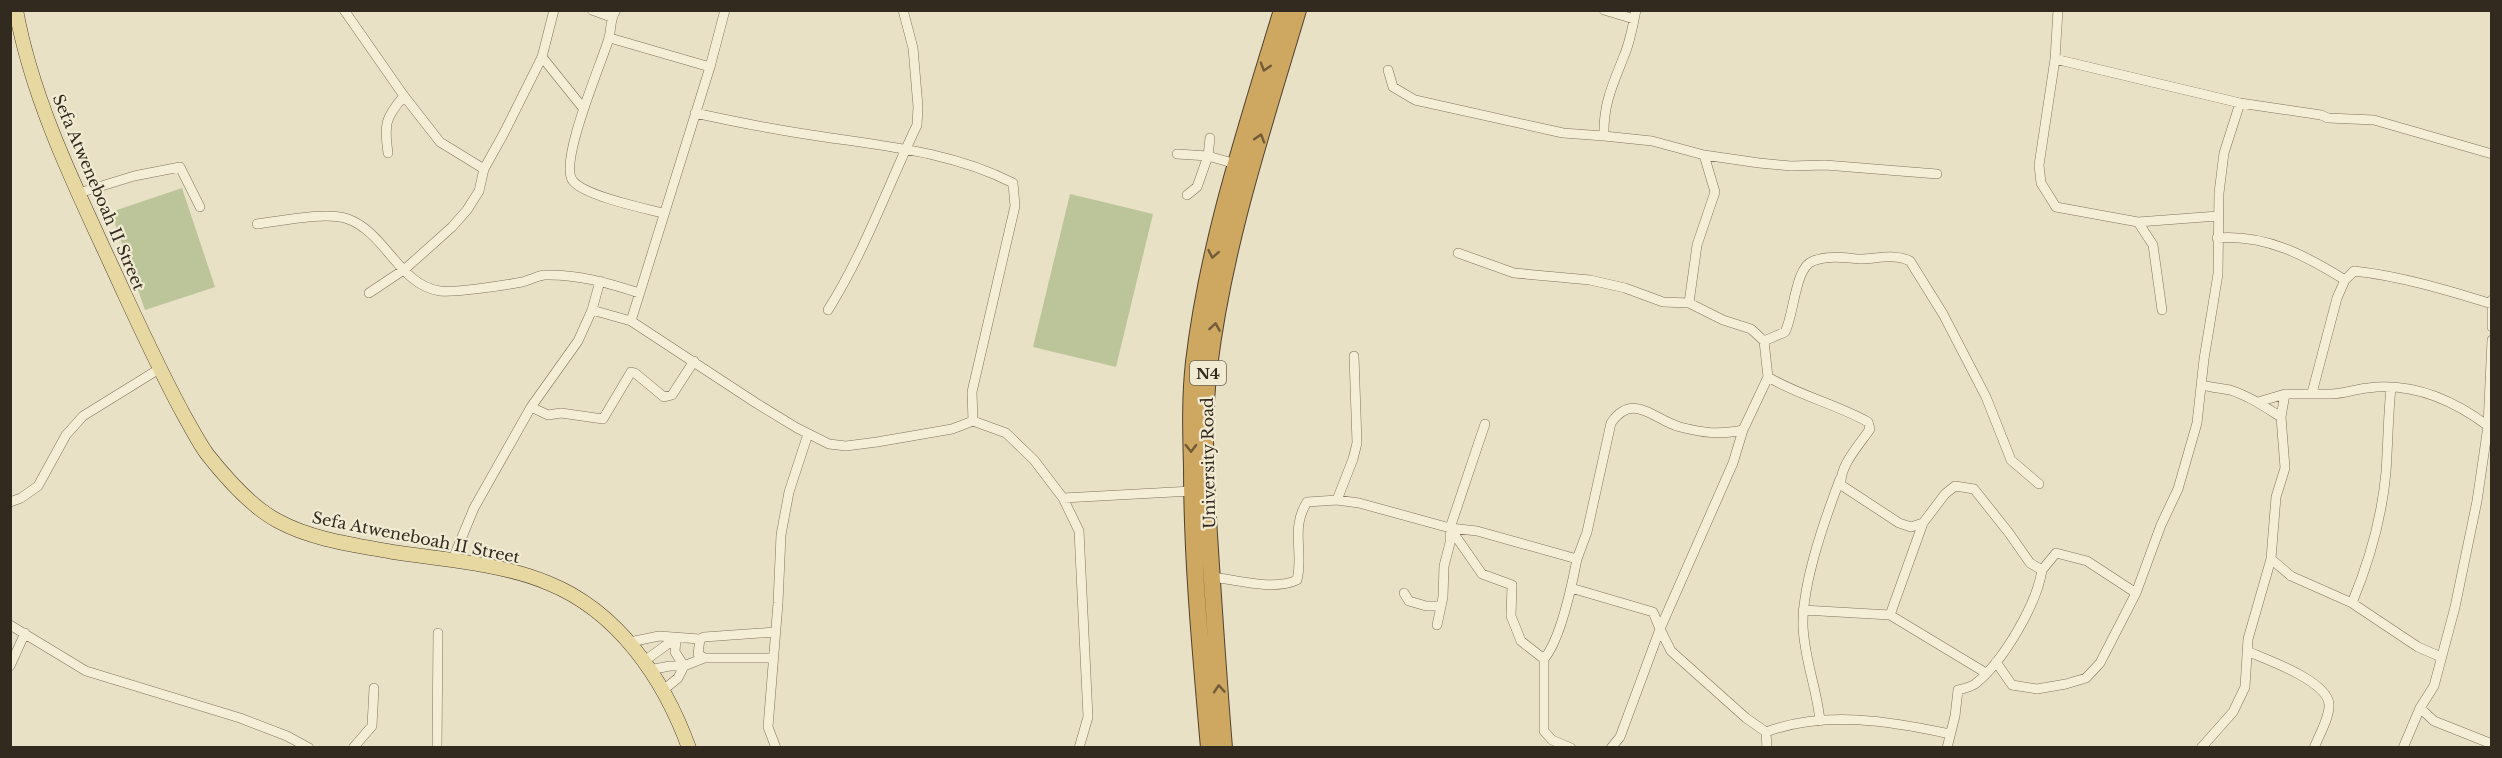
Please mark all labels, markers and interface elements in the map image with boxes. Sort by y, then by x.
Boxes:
one-way arrow [1260,61,1272,71]
street label: Sefa Atweneboah II Street [49,91,149,293]
one-way arrow [1253,133,1265,144]
one-way arrow [1207,249,1220,259]
one-way arrow [1208,323,1220,332]
road number: N4 [1190,361,1226,385]
street label: University Road [1197,397,1219,529]
one-way arrow [1185,443,1198,452]
street label: Sefa Atweneboah II Street [310,507,522,567]
one-way arrow [1213,685,1226,694]

